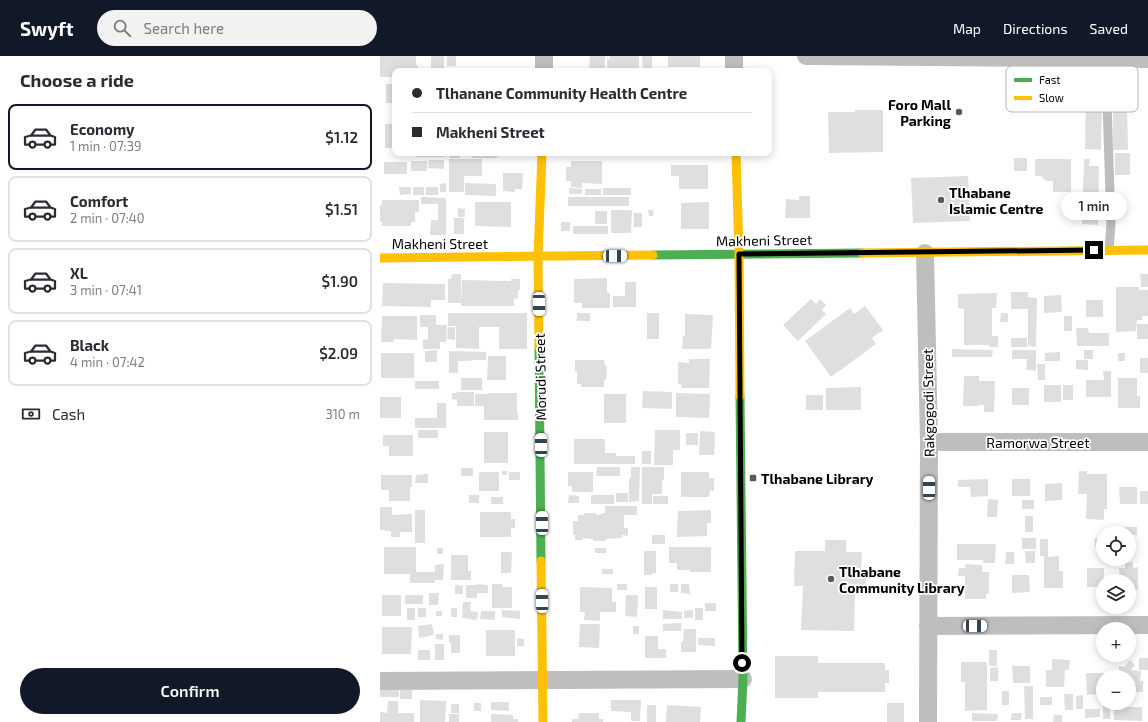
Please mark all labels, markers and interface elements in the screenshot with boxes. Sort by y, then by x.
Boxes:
search box [97,10,377,46]
text: Swyft [20,17,73,40]
icon: search [111,17,133,39]
text: Search here [143,19,224,37]
text: Map [953,20,981,37]
text: Directions [1003,20,1068,37]
text: Saved [1090,20,1128,37]
legend [1006,66,1138,112]
text: Choose a ride [20,69,134,91]
text: Fast [1039,73,1061,86]
text: Tlhanane Community Health Centre [436,84,687,102]
text: Slow [1039,91,1064,104]
place label: Foro Mall Parking [888,96,951,129]
marker: Foro Mall Parking [954,107,964,117]
icon: car [22,119,58,155]
text: Economy [70,120,135,138]
text: Makheni Street [436,123,545,141]
text: $1.12 [325,128,358,146]
text: 1 min · 07:39 [70,138,141,154]
place label: Tlhabane Islamic Centre [949,184,1044,217]
icon: car [22,191,58,227]
text: Comfort [70,192,128,210]
callout: 1 min [1061,192,1127,220]
marker: Tlhabane Islamic Centre [936,195,946,205]
text: 1 min [1079,198,1109,214]
text: $1.51 [325,200,358,218]
text: 2 min · 07:40 [70,210,145,226]
street label: Makheni Street [716,231,812,249]
street label: Makheni Street [392,235,488,252]
route end [1085,241,1103,259]
car [603,250,627,262]
icon: car [22,263,58,299]
text: XL [70,264,88,282]
text: $1.90 [322,272,358,290]
text: 3 min · 07:41 [70,282,142,298]
car [533,292,545,316]
street label: Morudi Street [531,333,549,421]
icon: car [22,335,58,371]
text: Black [70,336,109,354]
text: $2.09 [319,344,358,362]
street label: Rakgogodi Street [919,349,937,457]
text: 4 min · 07:42 [70,354,145,370]
icon: cash [20,403,42,425]
text: Cash [52,405,85,423]
text: 310 m [325,406,360,422]
car [535,433,547,457]
street label: Ramorwa Street [986,434,1090,451]
place label: Tlhabane Library [761,470,874,487]
marker: Tlhabane Library [748,473,758,483]
car [923,476,935,500]
car [536,511,548,535]
map controls [1096,526,1136,710]
button: locate [1096,526,1136,566]
place label: Tlhabane Community Library [839,563,965,596]
marker: Tlhabane Community Library [826,574,836,584]
button: layers [1096,574,1136,614]
car [536,589,548,613]
car [963,620,987,632]
button: + [1096,622,1136,662]
route start [733,654,751,672]
button: Confirm [20,668,360,714]
button: − [1096,670,1136,710]

